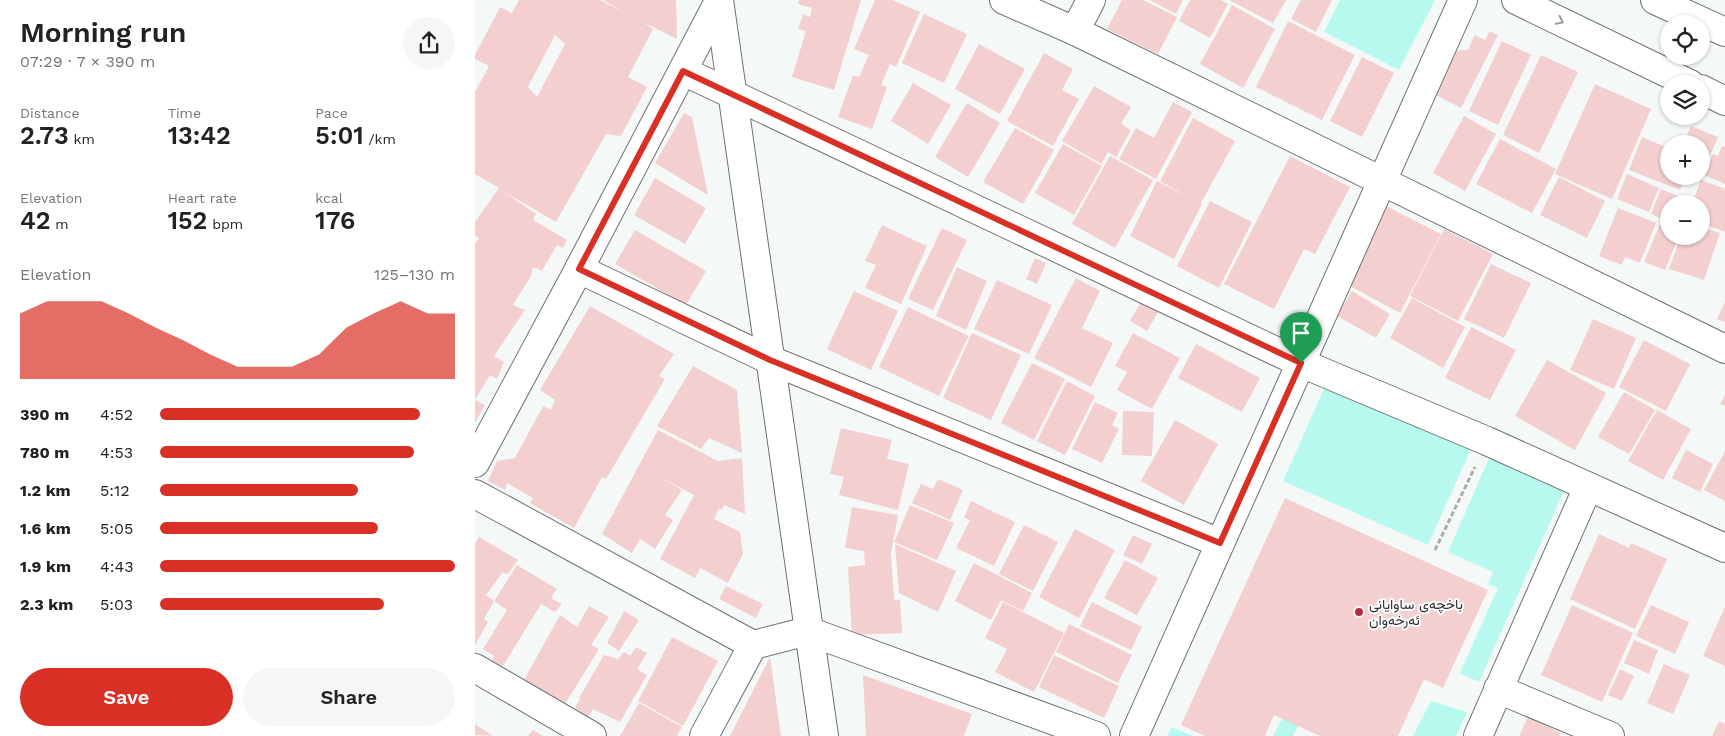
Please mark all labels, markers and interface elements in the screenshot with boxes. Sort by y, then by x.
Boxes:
one-way arrow [1554,15,1563,25]
map controls [1660,15,1710,245]
button: locate [1660,15,1710,65]
text: Morning run [20,16,186,49]
button: share [403,17,455,69]
text: 07:29 · 7 × 390 m [20,52,155,71]
button: layers [1660,75,1710,125]
text: Distance [20,105,80,121]
text: Time [168,105,201,121]
text: Pace [315,105,348,121]
text: 2.73 [20,121,69,150]
text: 13:42 [168,121,231,150]
text: 5:01 [315,121,364,150]
text: km [69,131,95,147]
text: /km [364,131,396,147]
button: + [1660,135,1710,185]
text: Elevation [20,190,83,206]
text: Heart rate [168,190,237,206]
text: kcal [315,190,343,206]
button: − [1660,195,1710,245]
text: 42 [20,206,50,235]
text: 152 [168,206,207,235]
text: 176 [315,206,355,235]
text: m [50,216,69,232]
text: bpm [207,216,243,232]
text: Elevation [20,265,91,284]
text: 125–130 m [374,265,455,284]
pin [1280,312,1322,363]
icon: arrive [1287,319,1315,347]
text: 390 m [20,405,69,424]
text: 4:52 [100,405,133,424]
text: 780 m [20,443,69,462]
text: 4:53 [100,443,133,462]
text: 1.2 km [20,481,71,500]
text: 5:12 [100,481,130,500]
text: 1.6 km [20,519,71,538]
text: 5:05 [100,519,133,538]
text: 1.9 km [20,557,71,576]
text: 4:43 [100,557,134,576]
text: 2.3 km [20,595,73,614]
text: 5:03 [100,595,133,614]
place label: باخچەی ساوایانی ئەرخەوان [1369,596,1463,629]
marker: باخچەی ساوایانی ئەرخەوان [1353,606,1365,618]
button: Save [20,668,233,726]
button: Share [243,668,455,726]

